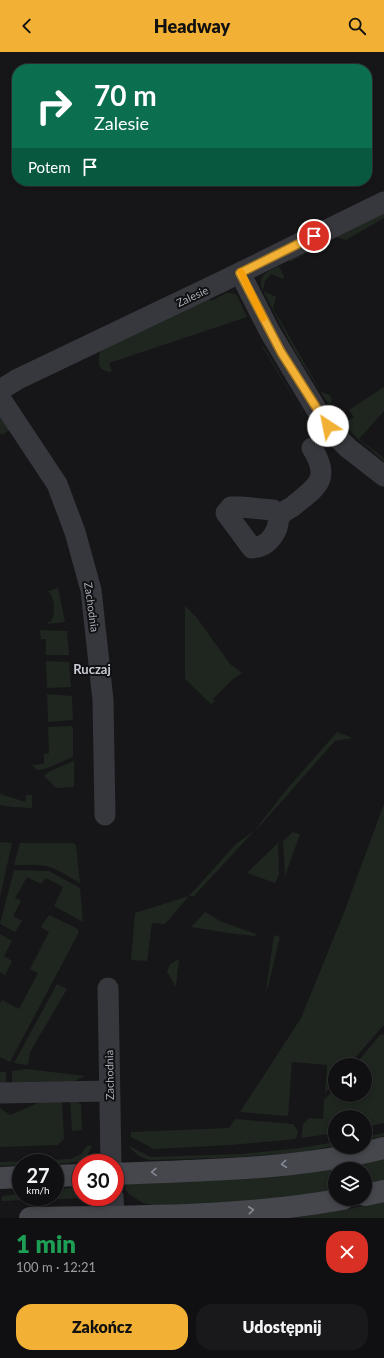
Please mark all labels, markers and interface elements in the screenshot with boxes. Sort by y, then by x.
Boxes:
icon: back [16,15,38,37]
text: Headway [154,15,230,37]
icon: search [346,15,368,37]
text: 70 m [94,78,157,112]
icon: right [28,80,80,132]
text: Zalesie [94,112,149,134]
icon: arrive [79,156,101,178]
text: Potem [28,158,71,176]
pin [297,219,331,253]
icon: arrive [303,225,325,247]
street label: Zalesie [174,283,210,309]
position arrow [307,405,349,447]
street label: Zachodnia [82,581,102,633]
district label: Ruczaj [73,661,111,677]
street label: Zachodnia [102,1050,116,1100]
map controls [328,1058,372,1206]
button: sound [328,1058,372,1102]
button: search [328,1110,372,1154]
speed limit sign: 30 [72,1154,124,1206]
one-way arrow [281,1159,287,1168]
button: layers [328,1162,372,1206]
text: 27 [26,1163,50,1187]
one-way arrow [151,1168,157,1176]
text: km/h [26,1184,50,1196]
one-way arrow [248,1206,254,1215]
text: 1 min [16,1229,76,1258]
button: close [326,1231,368,1273]
text: 100 m · 12:21 [16,1259,96,1275]
button: Zakończ [16,1304,188,1350]
button: Udostępnij [196,1304,368,1350]

